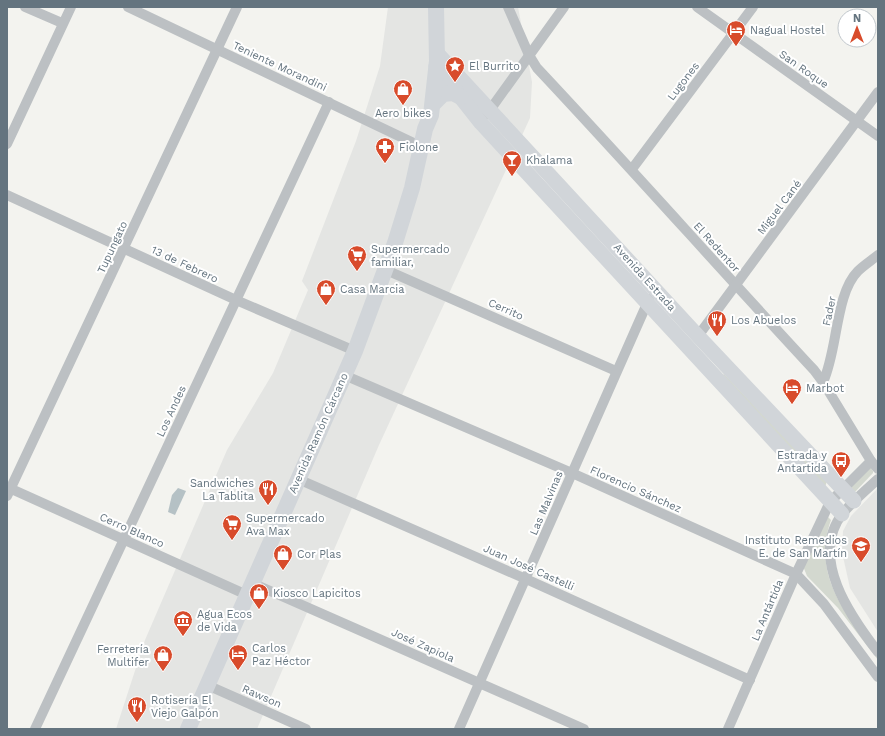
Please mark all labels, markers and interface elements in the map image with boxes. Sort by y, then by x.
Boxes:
north arrow [837,8,877,48]
text: N [853,12,861,25]
hotel icon: Nagual Hostel [725,19,747,47]
place label: Nagual Hostel [750,24,825,37]
street label: Teniente Morandini [231,39,329,94]
street label: San Roque [776,48,831,91]
place icon: El Burrito [444,55,466,83]
street label: Lugones [665,59,702,103]
place label: El Burrito [469,60,520,73]
shop icon: Aero bikes [392,78,414,106]
place label: Aero bikes [375,107,431,120]
pharmacy icon: Fiolone [374,136,396,164]
place label: Fiolone [399,141,438,154]
bar icon: Khalama [501,149,523,177]
place label: Khalama [526,154,573,167]
street label: Miguel Cané [755,177,804,237]
street label: Tupungato [95,219,130,275]
street label: El Redentor [691,220,743,275]
street label: Avenida Estrada [611,241,678,314]
street label: 13 de Febrero [149,243,220,286]
place label: Supermercado familiar, [371,243,450,269]
supermarket icon: Supermercado familiar, [346,244,368,272]
shop icon: Casa Marcia [315,278,337,306]
place label: Casa Marcia [340,283,404,296]
street label: Fader [820,295,839,327]
street label: Cerrito [486,296,525,323]
restaurant icon: Los Abuelos [706,309,728,337]
place label: Los Abuelos [731,314,796,327]
street label: Avenida Ramón Cárcano [286,371,351,495]
hotel icon: Marbot [781,377,803,405]
place label: Marbot [806,382,844,395]
street label: Los Andes [154,383,189,439]
place label: Estrada y Antartida [777,449,827,475]
bus stop icon: Estrada y Antartida [830,450,852,478]
street label: Florencio Sánchez [588,463,684,516]
street label: Las Malvinas [527,469,566,537]
place label: Sandwiches La Tablita [190,477,254,503]
restaurant icon: Sandwiches La Tablita [257,478,279,506]
street label: Cerro Blanco [97,510,166,551]
place label: Supermercado Ava Max [246,512,325,538]
supermarket icon: Supermercado Ava Max [221,513,243,541]
place label: Instituto Remedios E. de San Martín [745,534,847,560]
school or university icon: Instituto Remedios E. de San Martín [850,535,872,563]
street label: Juan José Castelli [481,542,576,593]
shop icon: Cor Plas [272,543,294,571]
place label: Cor Plas [297,548,341,561]
street label: La Antártida [749,578,786,643]
shop icon: Kiosco Lapicitos [248,582,270,610]
place label: Kiosco Lapicitos [273,587,361,600]
place label: Agua Ecos de Vida [197,608,252,634]
museum icon: Agua Ecos de Vida [172,609,194,637]
street label: José Zapiola [389,626,456,665]
place label: Carlos Paz Héctor [252,642,311,668]
place label: Ferretería Multifer [97,643,150,669]
hotel icon: Carlos Paz Héctor [227,643,249,671]
shop icon: Ferretería Multifer [152,644,174,672]
street label: Rawson [240,682,283,711]
place label: Rotisería El Viejo Galpón [151,694,219,720]
restaurant icon: Rotisería El Viejo Galpón [126,695,148,723]

